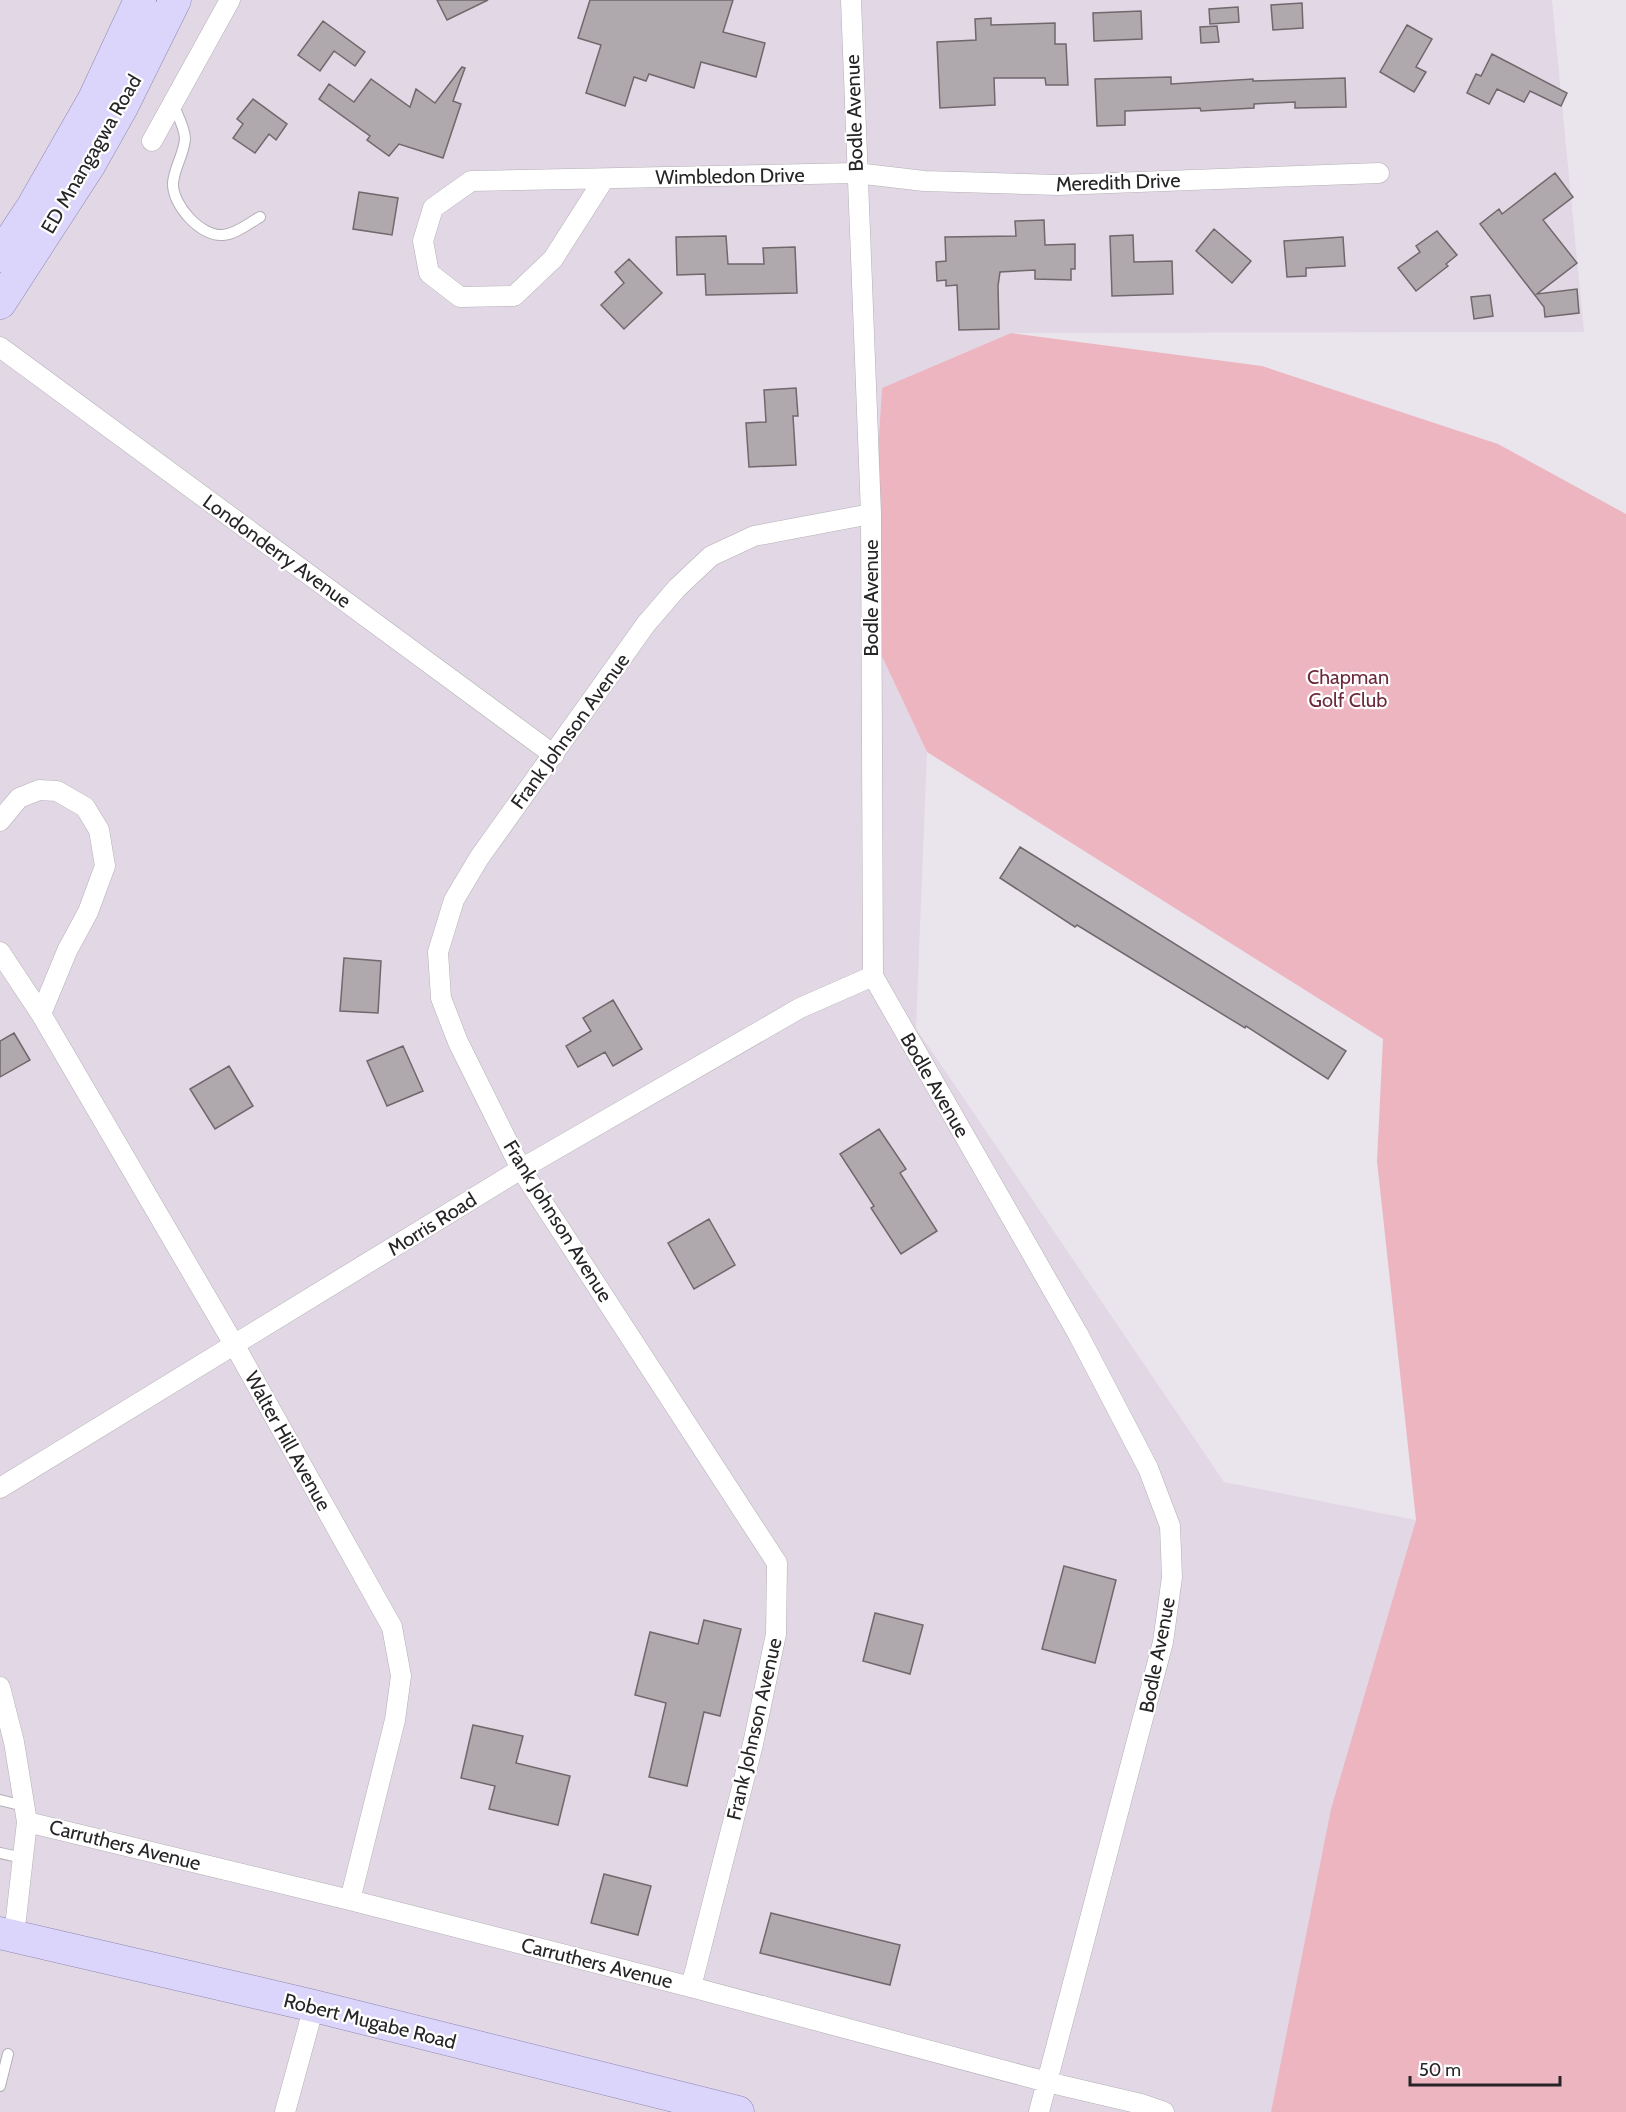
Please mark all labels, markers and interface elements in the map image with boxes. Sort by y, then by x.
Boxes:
street label: Bodle Avenue [840,54,868,172]
street label: ED Mnangagwa Road [36,70,146,238]
street label: Wimbledon Drive [655,163,805,189]
street label: Meredith Drive [1055,168,1181,196]
street label: Londonderry Avenue [198,489,356,613]
street label: Bodle Avenue [859,540,883,656]
street label: Frank Johnson Avenue [506,649,634,813]
park label: Chapman Golf Club [1307,665,1389,712]
street label: Bodle Avenue [895,1028,975,1142]
street label: Frank Johnson Avenue [498,1136,618,1306]
street label: Morris Road [383,1187,481,1261]
street label: Walter Hill Avenue [240,1367,336,1515]
street label: Bodle Avenue [1134,1595,1180,1715]
street label: Frank Johnson Avenue [721,1636,787,1822]
street label: Carruthers Avenue [47,1815,203,1875]
street label: Carruthers Avenue [519,1933,675,1993]
street label: Robert Mugabe Road [281,1988,459,2054]
scale bar [1410,2049,1560,2087]
text: 50 m [1419,2059,1461,2081]

